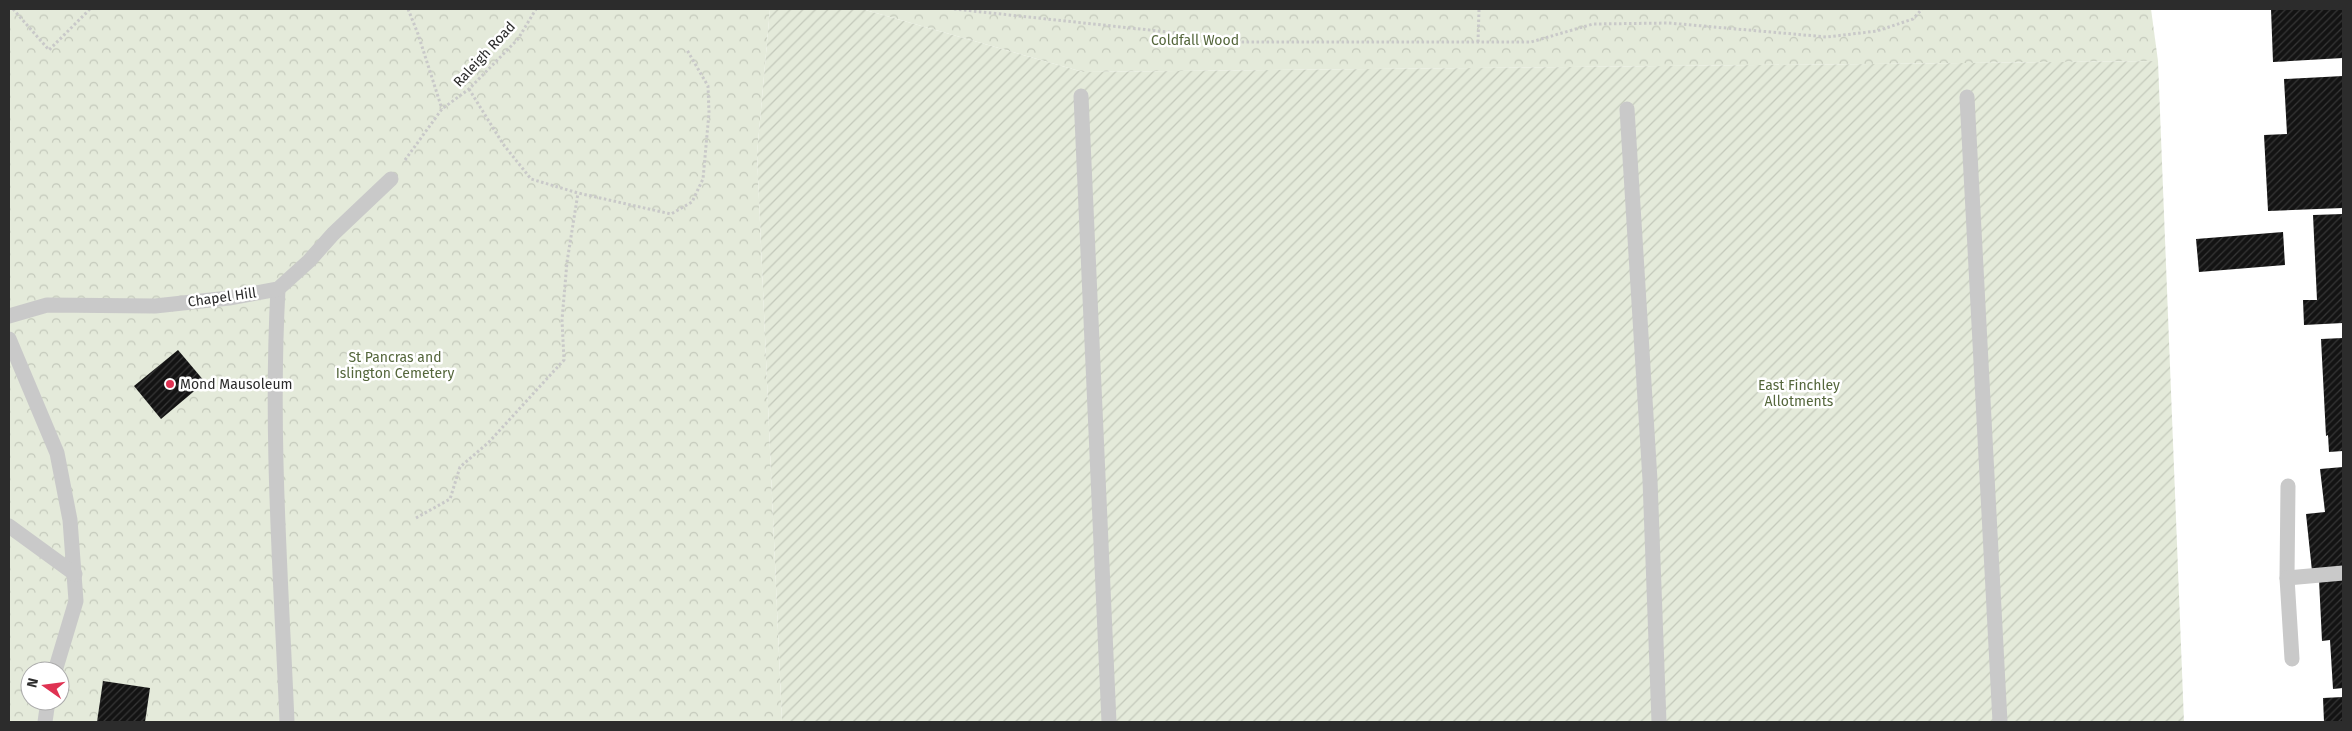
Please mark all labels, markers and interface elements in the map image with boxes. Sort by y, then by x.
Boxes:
street label: Raleigh Road [450,18,519,90]
park label: Coldfall Wood [1151,32,1239,49]
street label: Chapel Hill [187,284,257,311]
park label: St Pancras and Islington Cemetery [336,349,454,382]
place label: Mond Mausoleum [180,376,293,393]
park label: East Finchley Allotments [1758,377,1840,410]
marker: Mond Mausoleum [164,378,176,390]
north arrow [20,661,70,711]
text: N [23,676,42,690]

